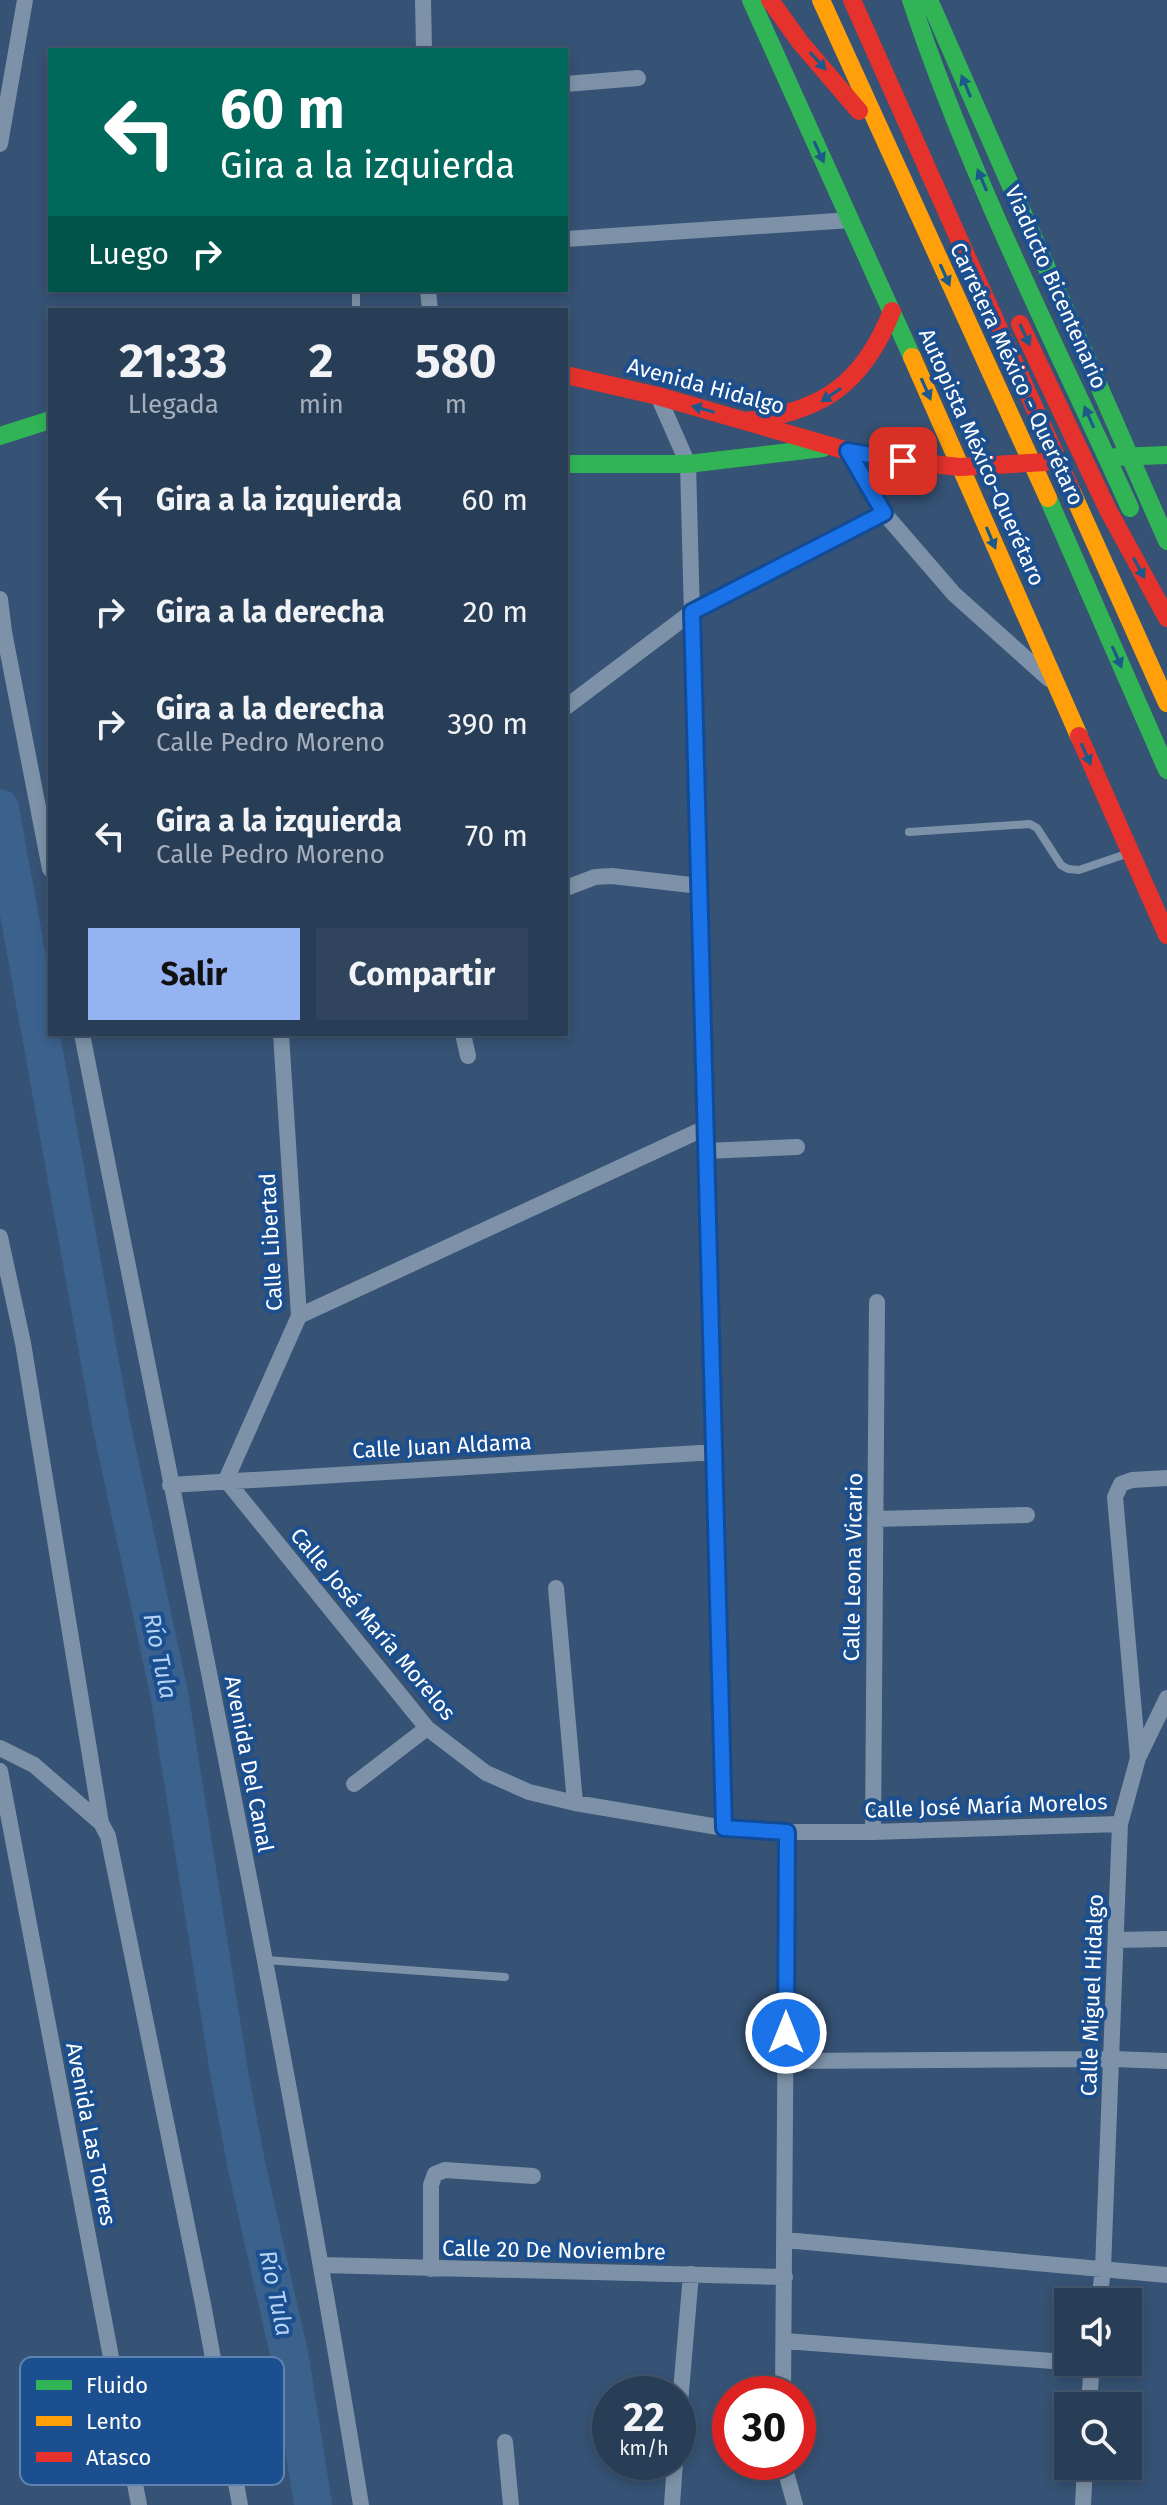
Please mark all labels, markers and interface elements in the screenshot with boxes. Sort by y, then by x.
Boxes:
one-way arrow [808,52,826,71]
one-way arrow [959,74,973,97]
text: 60 m [220,76,345,143]
icon: left [88,80,192,184]
one-way arrow [813,140,826,163]
text: Gira a la izquierda [220,144,515,188]
one-way arrow [975,168,988,192]
street label: Viaducto Bicentenario [999,181,1113,393]
icon: right [185,232,229,276]
text: Luego [88,236,169,272]
street label: Carretera México - Querétaro [944,238,1090,510]
one-way arrow [938,263,952,287]
one-way arrow [1018,323,1032,346]
street label: Autopista México-Querétaro [913,324,1051,590]
text: 21:33 [119,332,228,390]
text: 2 [309,332,334,390]
text: 580 [415,332,497,390]
street label: Avenida Hidalgo [624,352,788,420]
one-way arrow [919,377,933,401]
one-way arrow [821,387,842,402]
text: Llegada [128,389,219,420]
text: min [299,389,344,420]
text: m [445,389,467,420]
one-way arrow [691,402,715,415]
one-way arrow [1082,405,1096,429]
pin [869,427,937,495]
icon: arrive [881,439,925,483]
icon: left [88,478,132,522]
text: Gira a la izquierda [156,482,402,518]
text: 60 m [462,482,528,518]
one-way arrow [985,526,998,550]
one-way arrow [1132,557,1146,579]
icon: right [88,590,132,634]
text: Gira a la derecha [156,594,385,630]
text: 20 m [463,594,528,630]
one-way arrow [1111,645,1124,668]
text: Gira a la derecha [156,691,385,727]
icon: right [88,702,132,746]
text: 390 m [447,706,528,742]
text: Calle Pedro Moreno [156,727,385,758]
one-way arrow [1079,743,1093,766]
text: Gira a la izquierda [156,803,402,839]
icon: left [88,814,132,858]
text: 70 m [465,818,528,854]
text: Calle Pedro Moreno [156,839,385,870]
button: Salir [88,928,300,1020]
button: Compartir [316,928,528,1020]
street label: Calle Libertad [254,1172,288,1312]
street label: Calle Juan Aldama [352,1428,532,1464]
street label: Calle Leona Vicario [838,1472,868,1662]
street label: Calle José María Morelos [285,1522,461,1726]
water label: Río Tula [137,1611,183,1701]
street label: Avenida Del Canal [219,1674,279,1854]
street label: Calle José María Morelos [864,1788,1108,1824]
street label: Calle Miguel Hidalgo [1075,1893,1109,2097]
position arrow [744,1991,828,2075]
street label: Avenida Las Torres [60,2040,122,2228]
street label: Calle 20 De Noviembre [442,2235,666,2265]
water label: Río Tula [253,2248,299,2338]
map controls [1054,2288,1142,2480]
button: sound [1054,2288,1142,2376]
legend [20,2357,284,2485]
text: Fluido [86,2372,148,2399]
speed limit sign: 30 [712,2376,816,2480]
button: search [1054,2392,1142,2480]
text: 22 [623,2394,665,2442]
text: Lento [86,2408,142,2435]
text: km/h [619,2436,669,2460]
text: Atasco [86,2444,151,2471]

